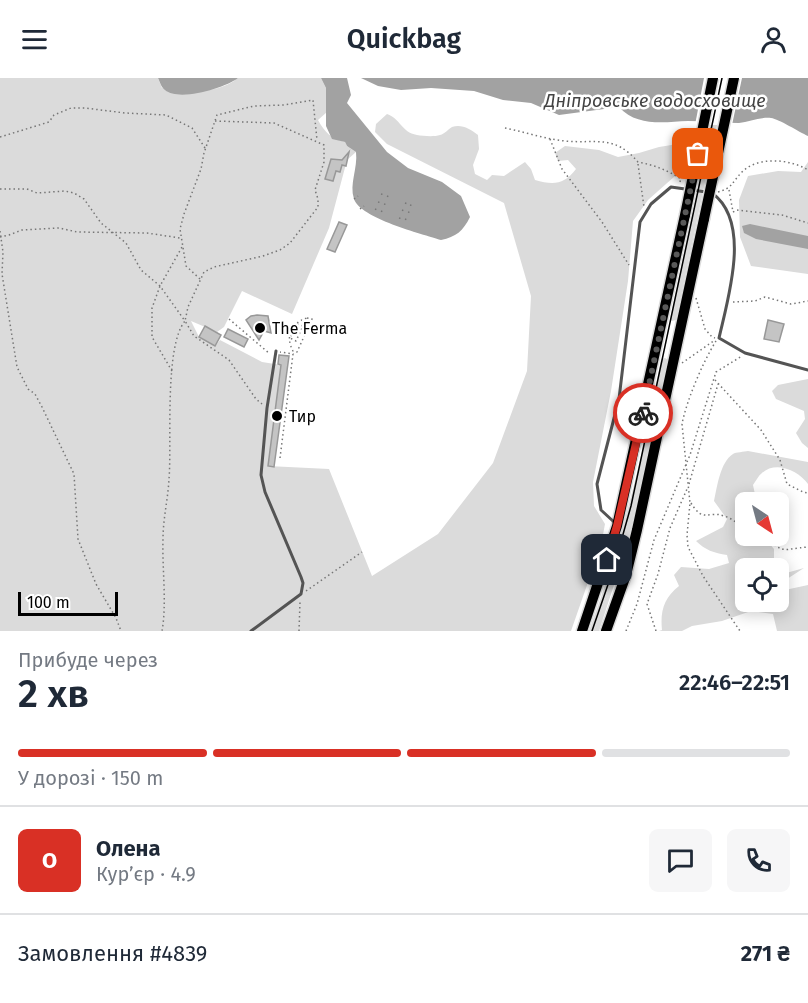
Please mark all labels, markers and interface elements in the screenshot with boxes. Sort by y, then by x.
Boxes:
icon: menu [18,23,51,56]
text: Quickbag [347,23,461,55]
icon: person [757,23,790,56]
water label: Дніпровське водосховище [543,90,766,112]
pin [672,128,723,179]
icon: bag [681,137,714,170]
place label: The Ferma [272,319,347,338]
marker: The Ferma [253,321,267,335]
courier [613,383,673,443]
icon: bike [627,397,660,430]
place label: Тир [289,407,316,426]
marker: Тир [270,409,284,423]
north arrow [735,492,789,546]
map controls [735,492,789,612]
pin [581,534,632,585]
icon: home [590,543,623,576]
button: locate [735,558,789,612]
scale bar [18,589,118,616]
text: 100 m [27,593,70,612]
text: Прибуде через [18,648,158,672]
text: 22:46–22:51 [679,669,790,696]
text: 2 хв [18,671,89,717]
text: У дорозі · 150 m [18,766,163,790]
button: chat [649,829,712,892]
button: phone [727,829,790,892]
text: Олена [96,835,161,862]
text: О [42,847,57,874]
text: Кур’єр · 4.9 [96,862,196,886]
text: Замовлення #4839 [18,940,207,967]
text: 271 ₴ [741,940,790,967]

